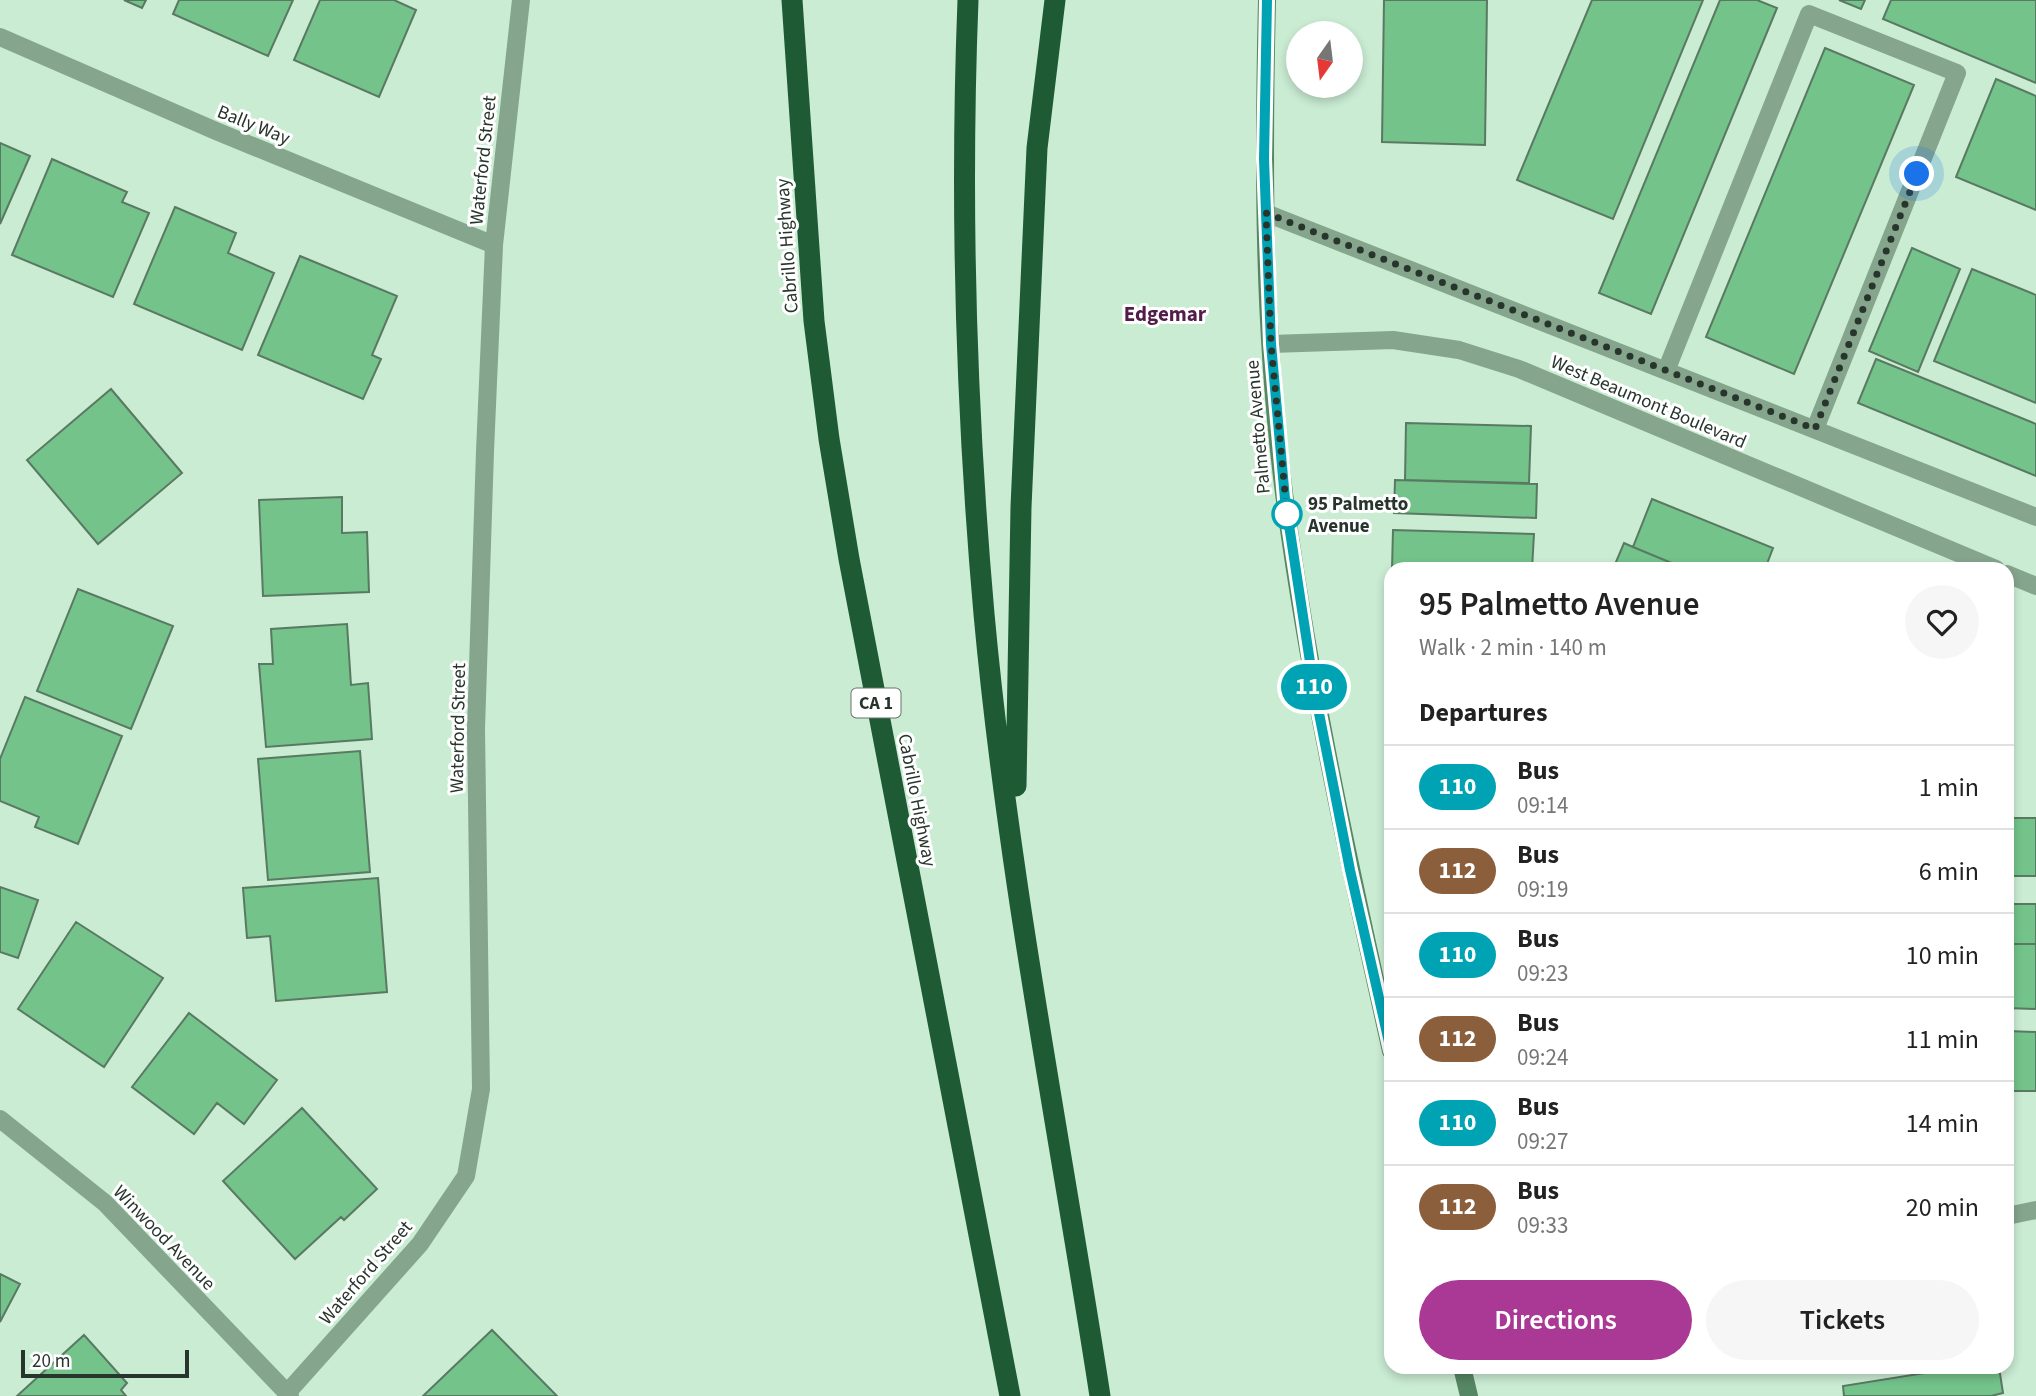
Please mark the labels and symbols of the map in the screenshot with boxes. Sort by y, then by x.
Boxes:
north arrow [1286,21,1363,98]
street label: Waterford Street [463,93,504,226]
street label: Bally Way [213,99,294,152]
your location [1899,156,1934,191]
street label: Cabrillo Highway [769,178,806,314]
district label: Edgemar [1124,299,1207,329]
street label: West Beaumont Boulevard [1546,349,1750,456]
street label: Palmetto Avenue [1239,359,1278,495]
place label: 95 Palmetto Avenue [1307,491,1408,540]
marker: 95 Palmetto Avenue [1272,499,1302,529]
street label: Waterford Street [444,662,473,793]
line badge: 110 [1274,664,1354,710]
road number: CA 1 [852,688,900,718]
street label: Cabrillo Highway [890,732,943,869]
street label: Winwood Avenue [107,1179,221,1297]
street label: Waterford Street [313,1215,419,1331]
scale bar [21,1347,189,1379]

